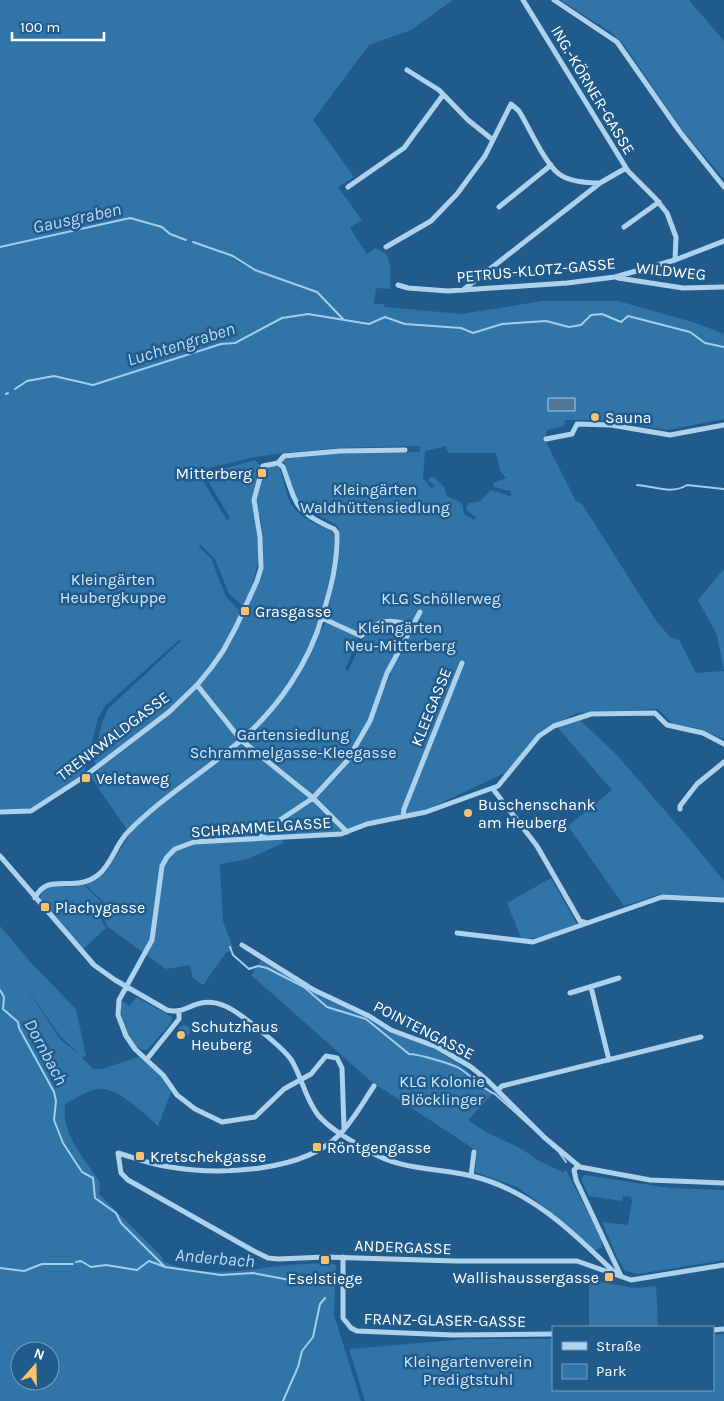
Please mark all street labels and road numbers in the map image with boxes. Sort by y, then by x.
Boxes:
street label: ING.-KÖRNER-GASSE [547,22,639,158]
street label: PETRUS-KLOTZ-GASSE [456,254,616,286]
street label: WILDWEG [635,258,707,284]
street label: KLEEGASSE [407,665,455,749]
street label: TRENKWALDGASSE [53,687,173,785]
street label: SCHRAMMELGASSE [190,813,332,841]
street label: POINTENGASSE [371,996,477,1064]
street label: ANDERGASSE [354,1236,452,1258]
street label: FRANZ-GLASER-GASSE [364,1309,526,1331]

